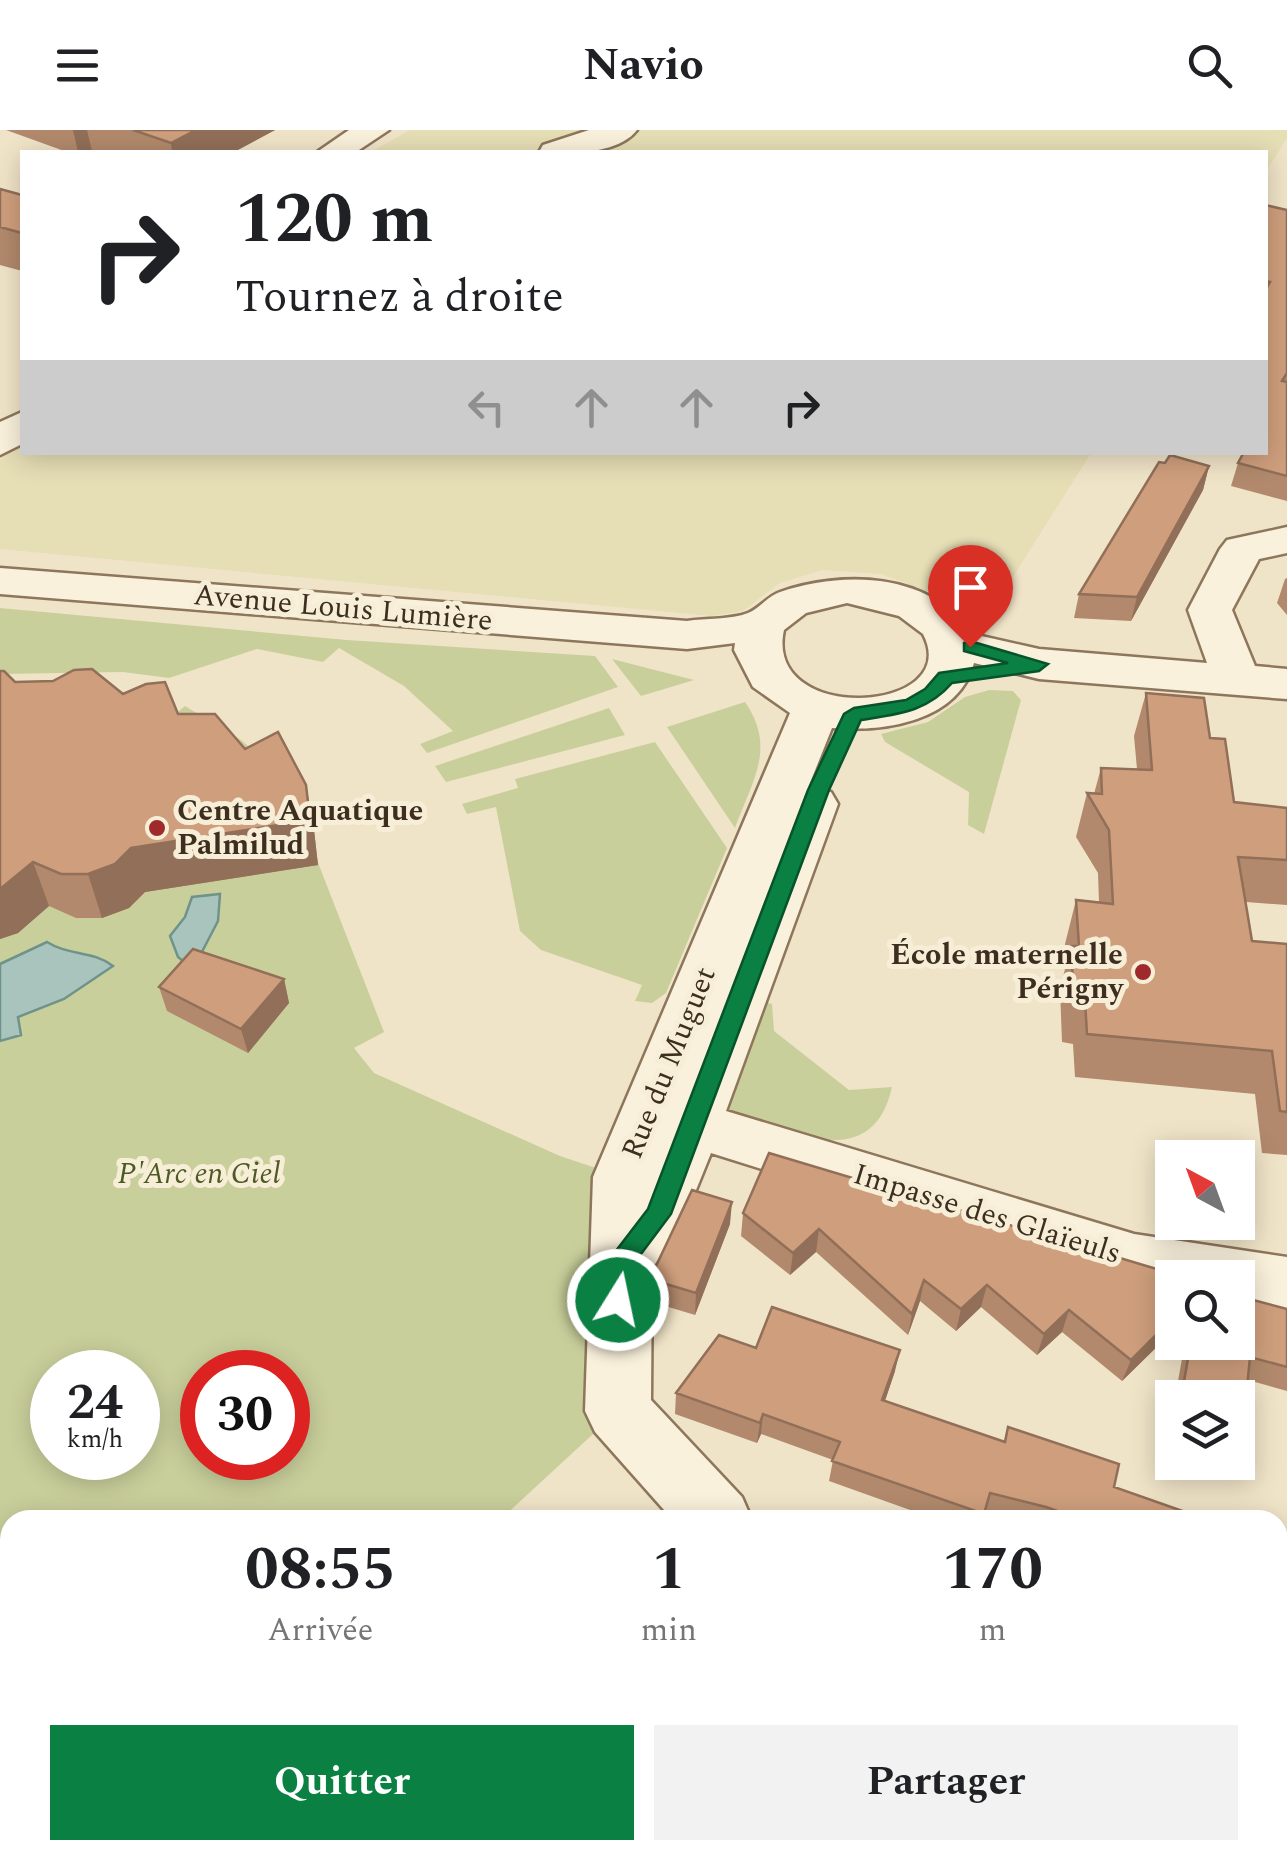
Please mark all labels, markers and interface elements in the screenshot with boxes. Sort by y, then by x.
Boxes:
text: Navio [583,31,704,100]
icon: menu [50,38,105,93]
icon: search [1182,38,1237,93]
text: 120 m [235,167,433,273]
icon: right [70,190,200,320]
text: Tournez à droite [235,263,564,332]
icon: left [459,380,514,435]
icon: ahead [564,380,619,435]
icon: ahead [669,380,724,435]
icon: right [774,380,829,435]
pin [928,545,1013,648]
icon: arrive [943,560,998,615]
street label: Avenue Louis Lumière [191,572,495,644]
place label: Centre Aquatique Palmilud [177,788,423,868]
marker: Centre Aquatique Palmilud [146,817,168,839]
place label: École maternelle Périgny [890,932,1125,1012]
street label: Rue du Muguet [610,960,728,1166]
marker: École maternelle Périgny [1132,961,1154,983]
north arrow [1155,1140,1255,1240]
map controls [1155,1140,1255,1480]
park label: P'Arc en Ciel [118,1151,281,1197]
street label: Impasse des Glaïeuls [847,1151,1127,1277]
position arrow [566,1248,670,1352]
button: search [1155,1260,1255,1360]
speed limit sign: 30 [180,1350,310,1480]
text: 24 [67,1365,123,1441]
button: layers [1155,1380,1255,1480]
text: km/h [67,1421,123,1459]
text: 08:55 [245,1524,396,1616]
text: 1 [652,1524,686,1616]
text: 170 [942,1524,1043,1616]
text: Arrivée [268,1606,373,1655]
text: min [641,1606,697,1655]
text: m [979,1606,1006,1655]
button: Quitter [50,1725,634,1840]
button: Partager [654,1725,1238,1840]

